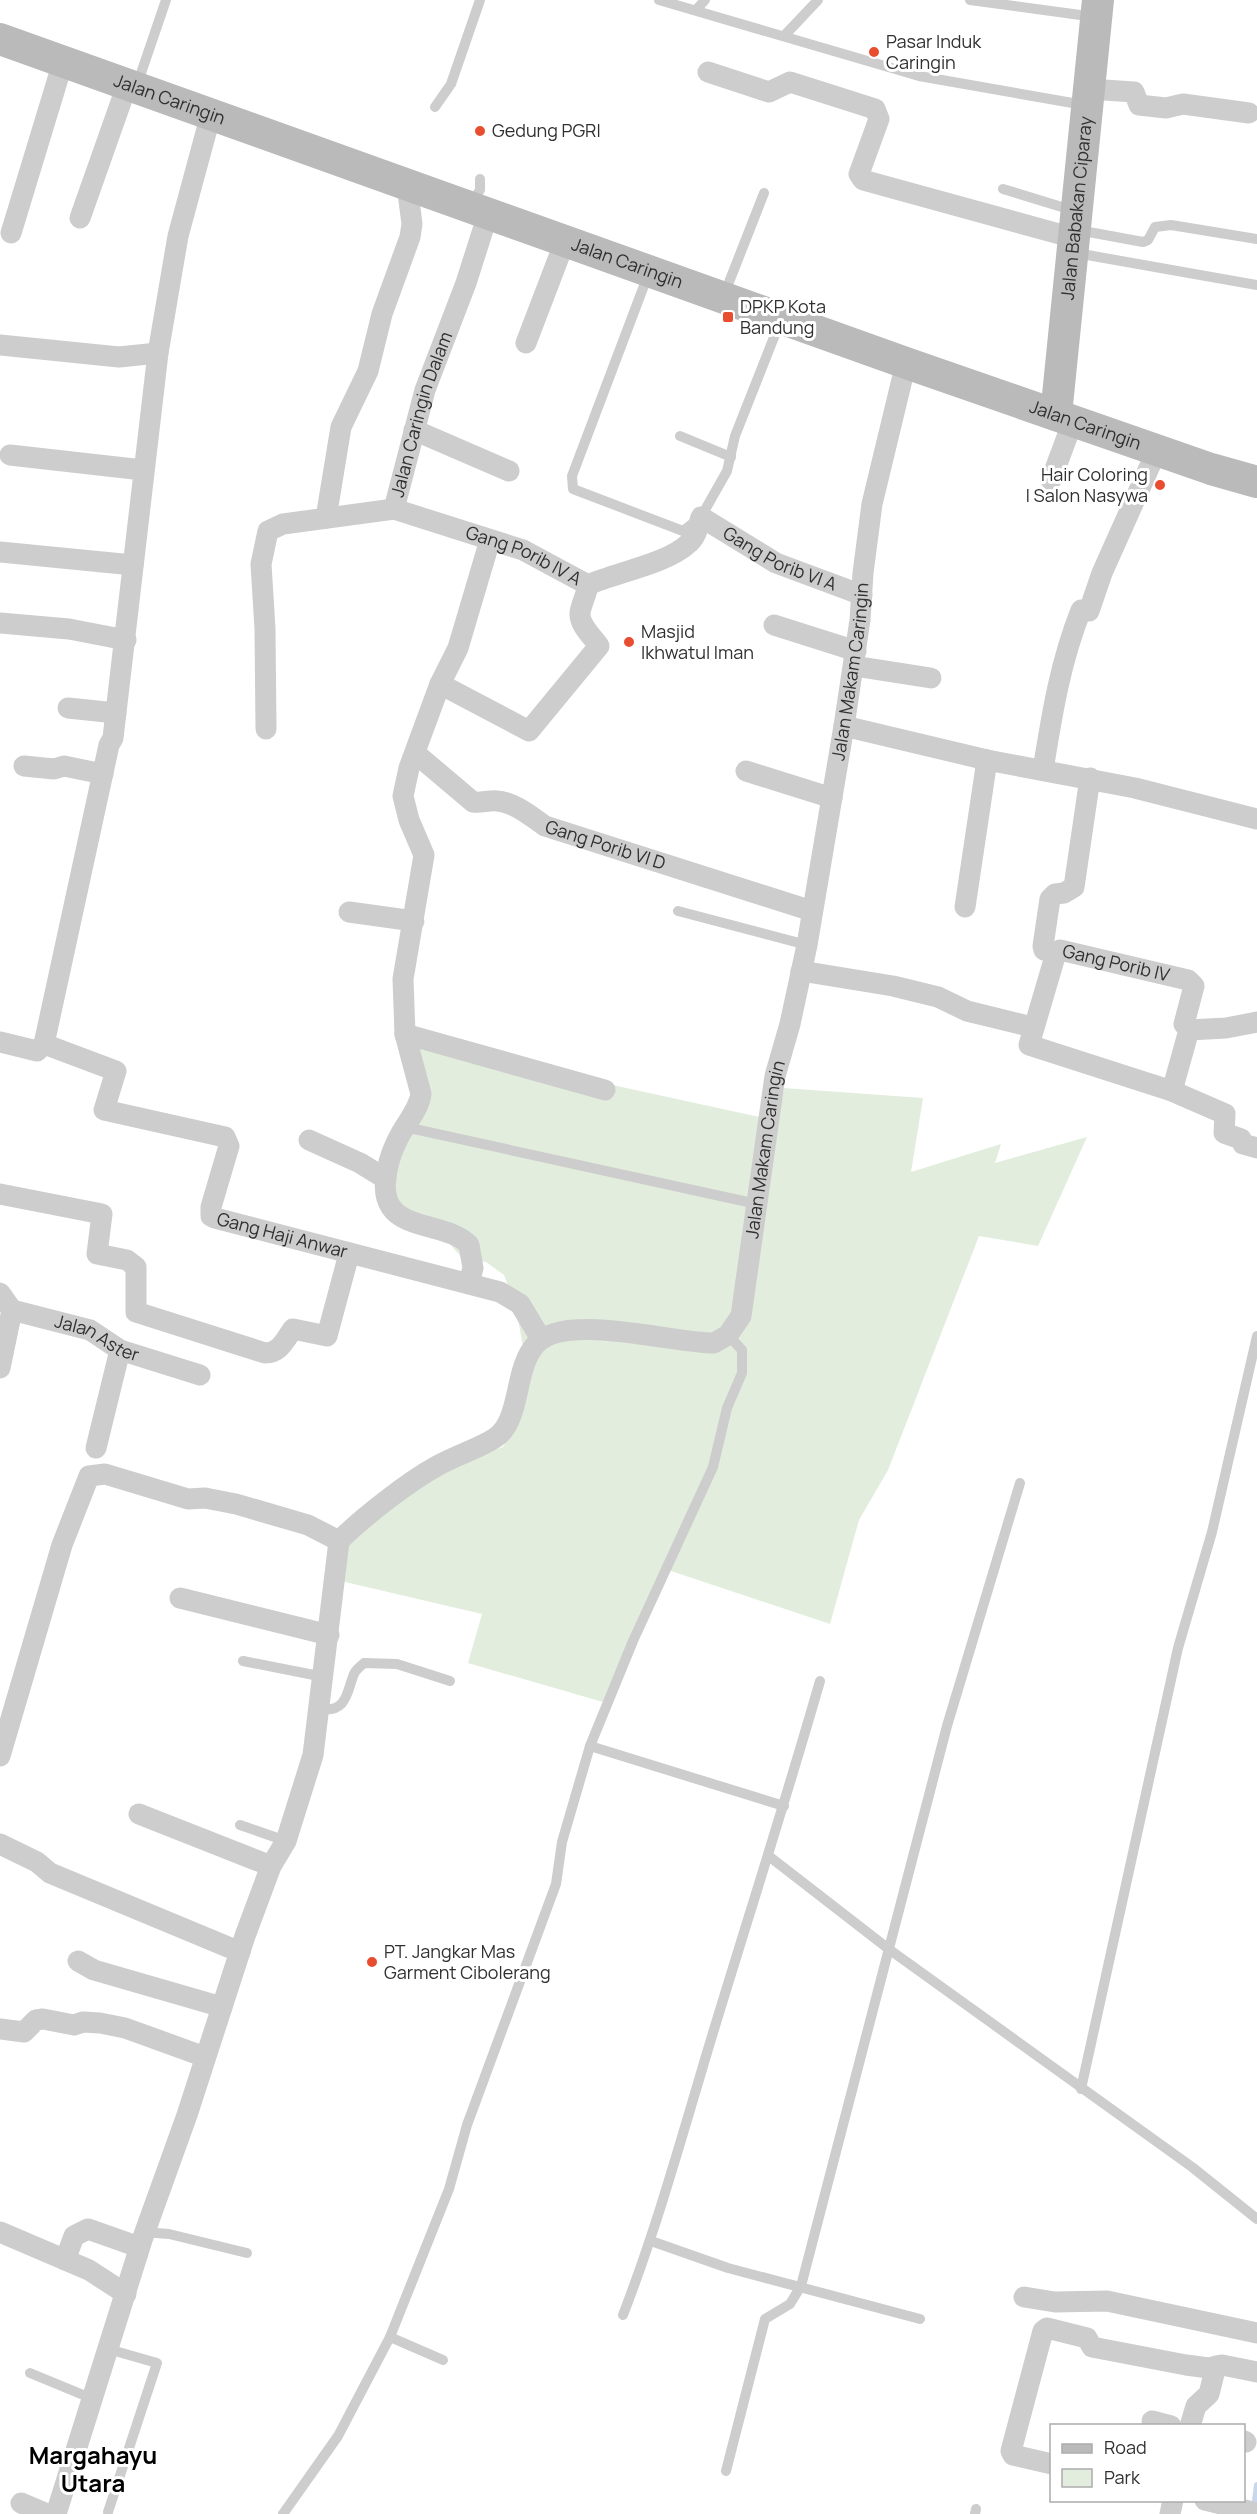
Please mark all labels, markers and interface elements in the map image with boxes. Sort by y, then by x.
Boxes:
place label: Pasar Induk Caringin [886,29,982,74]
marker: Pasar Induk Caringin [867,45,881,59]
street label: Jalan Caringin [111,68,229,130]
street label: Jalan Babakan Ciparay [1055,114,1097,301]
place label: Gedung PGRI [492,118,601,142]
marker: Gedung PGRI [473,124,487,138]
street label: Jalan Caringin [568,231,686,293]
place label: DPKP Kota Bandung [740,294,826,339]
marker: DPKP Kota Bandung [721,310,735,324]
street label: Jalan Caringin Dalam [385,328,457,500]
street label: Jalan Caringin [1027,394,1145,455]
place label: Hair Coloring | Salon Nasywa [1025,462,1148,507]
marker: Hair Coloring | Salon Nasywa [1153,478,1167,492]
street label: Gang Porib IV A [463,520,587,591]
street label: Gang Porib VI A [719,520,841,596]
street label: Jalan Makam Caringin [825,582,873,762]
place label: Masjid Ikhwatul Iman [641,619,754,664]
marker: Masjid Ikhwatul Iman [622,635,636,649]
street label: Gang Porib VI D [542,814,669,875]
street label: Gang Porib IV [1060,938,1172,986]
street label: Jalan Makam Caringin [739,1057,790,1240]
street label: Gang Haji Anwar [214,1206,351,1263]
street label: Jalan Aster [52,1308,143,1366]
place label: PT. Jangkar Mas Garment Cibolerang [384,1939,551,1984]
marker: PT. Jangkar Mas Garment Cibolerang [365,1955,379,1969]
legend [1050,2424,1245,2502]
text: Road [1104,2435,1147,2459]
district label: Margahayu Utara [29,2438,157,2499]
text: Park [1104,2465,1141,2489]

